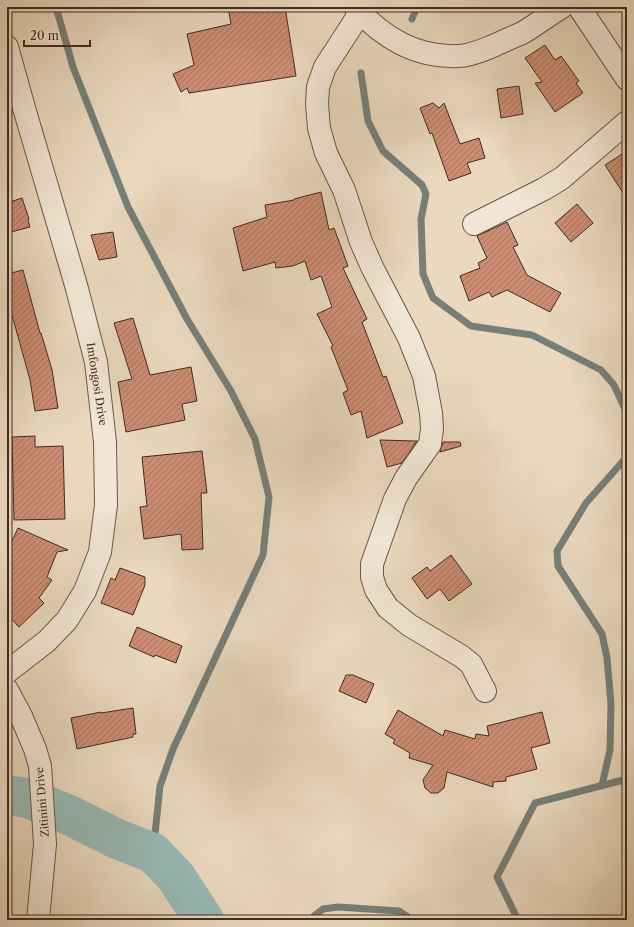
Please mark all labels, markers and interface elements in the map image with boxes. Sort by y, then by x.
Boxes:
scale bar [24,22,90,48]
text: 20 m [30,28,59,43]
street label: Imfongosi Drive [84,341,110,427]
street label: Zitinini Drive [32,767,52,837]

